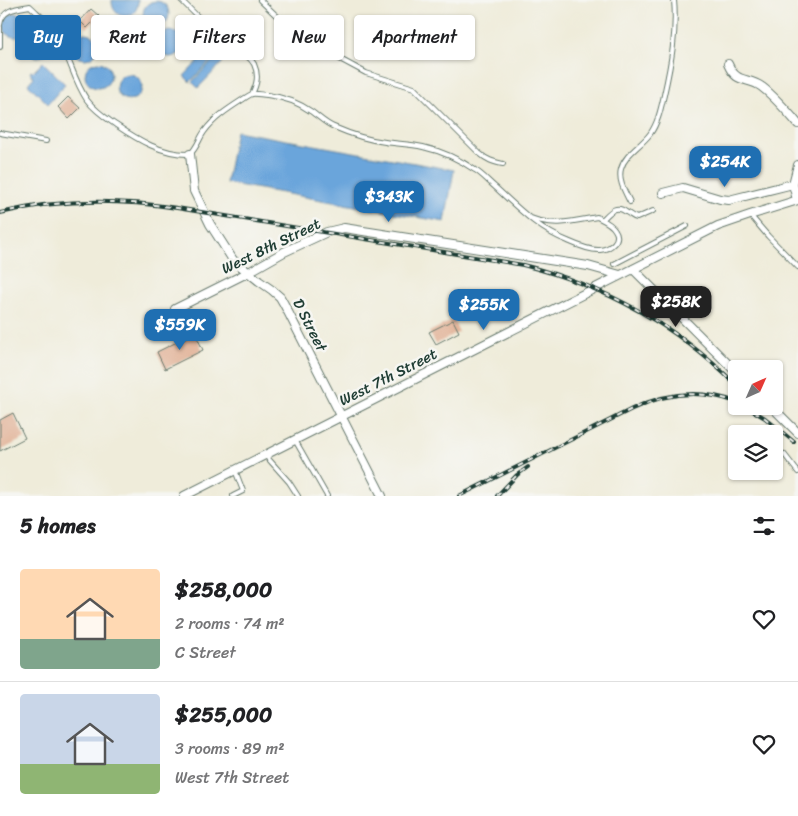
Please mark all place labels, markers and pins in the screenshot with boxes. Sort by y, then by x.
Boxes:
pin: $254K [690,146,760,188]
pin: $343K [354,180,424,223]
pin: $258K [641,286,711,328]
pin: $255K [449,288,519,331]
pin: $559K [145,308,215,351]

